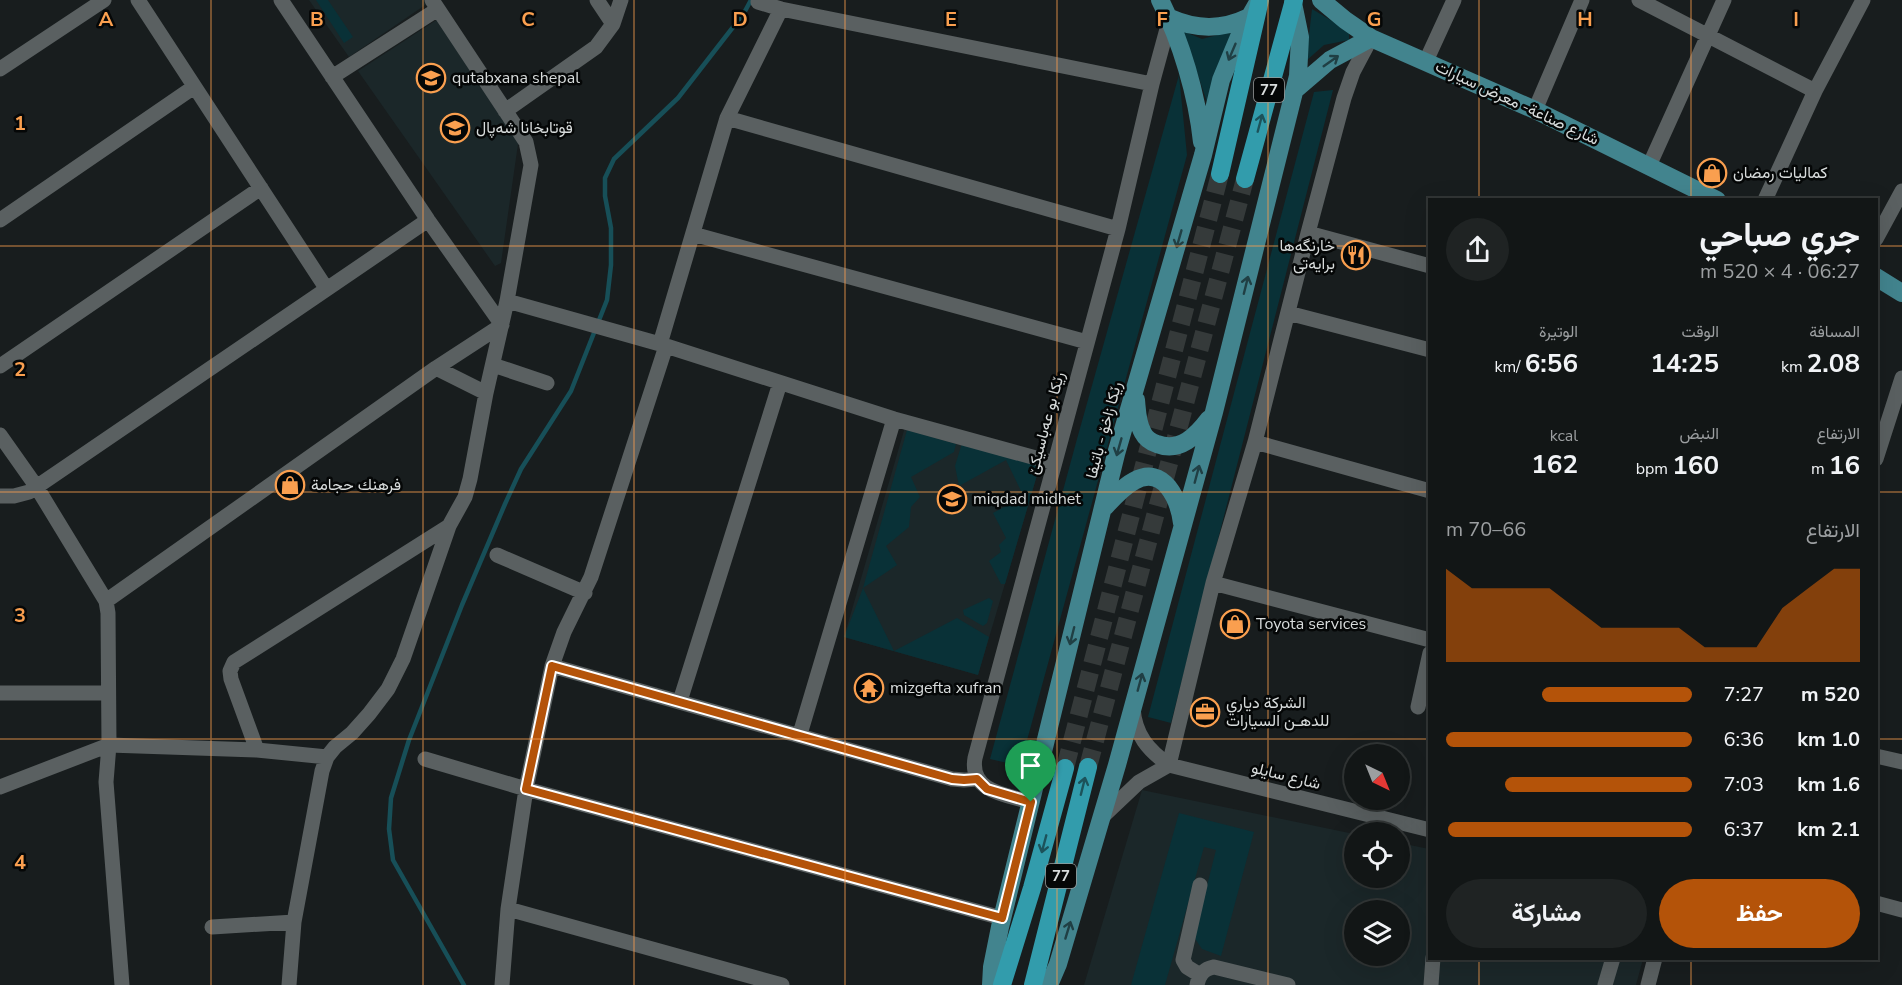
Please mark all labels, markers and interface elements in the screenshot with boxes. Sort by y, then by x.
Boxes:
text: A [99,6,114,33]
text: B [310,6,324,33]
text: C [521,6,535,33]
text: D [732,6,748,33]
text: E [945,6,957,33]
text: F [1156,6,1168,33]
text: G [1367,6,1381,33]
text: H [1577,6,1593,33]
text: I [1793,6,1799,33]
one-way arrow [1226,42,1237,60]
one-way arrow [1322,55,1338,67]
street label: شارع صناعة- معرض سيارات [1432,55,1602,151]
school or university icon: qutabxana shepal [415,62,447,94]
place label: qutabxana shepal [452,67,580,89]
road number: 77 [1254,78,1284,102]
text: 1 [14,110,26,137]
school or university icon: قوتابخانا شەپال [439,112,471,144]
one-way arrow [1255,114,1267,133]
place label: قوتابخانا شەپال [476,117,573,139]
shop icon: كماليات رمضان [1696,157,1728,189]
place label: كماليات رمضان [1733,162,1828,184]
text: جري صباحي [1699,213,1860,258]
button: share [1446,218,1509,281]
one-way arrow [1172,229,1184,248]
place label: خارنگه‌ها برايه‌تى [1279,235,1335,275]
restaurant icon: خارنگه‌ها برايه‌تى [1340,239,1372,271]
text: 06:27 · 4 × 520 m [1700,258,1860,285]
one-way arrow [1240,276,1252,295]
text: الوتيرة [1539,321,1578,343]
text: الوقت [1681,321,1719,343]
text: المسافة [1809,321,1860,343]
text: 6:56 [1525,346,1578,381]
text: 14:25 [1650,346,1719,381]
text: 2.08 [1807,346,1860,381]
text: 2 [14,356,26,383]
text: /km [1494,356,1525,378]
text: km [1781,356,1807,378]
street label: رێكا بو عه‌باسيكێ [1022,369,1070,477]
street label: رێکا زاخۆ - باتیفا [1080,379,1128,481]
text: النبض [1679,423,1719,445]
text: الارتفاع [1817,423,1860,445]
text: kcal [1550,425,1578,447]
one-way arrow [1113,437,1124,456]
text: 162 [1531,447,1578,482]
text: 160 [1672,448,1719,483]
text: 16 [1829,448,1860,483]
text: bpm [1636,458,1672,480]
text: m [1811,458,1829,480]
one-way arrow [1192,464,1203,483]
shop icon: فرهنك حجامة [274,469,306,501]
place label: فرهنك حجامة [311,474,401,496]
school or university icon: miqdad midhet [936,483,968,515]
place label: miqdad midhet [973,488,1081,510]
text: 66–70 m [1446,516,1526,543]
text: الارتفاع [1806,517,1860,544]
text: 3 [14,602,26,629]
shop icon: Toyota services [1219,608,1251,640]
place label: Toyota services [1256,613,1366,635]
one-way arrow [1066,626,1078,645]
temple icon: mizgefta xufran [853,672,885,704]
one-way arrow [1135,673,1146,692]
place label: mizgefta xufran [890,677,1002,699]
text: 7:27 [1723,681,1764,708]
text: 520 m [1801,681,1860,708]
place label: الشركة دياري للدهـن السيارات [1226,692,1329,732]
office icon: الشركة دياري للدهـن السيارات [1189,696,1221,728]
text: 6:36 [1723,726,1764,753]
text: 1.0 km [1797,726,1860,753]
pin [1005,740,1056,802]
north arrow [1344,744,1410,810]
map controls [1344,744,1410,966]
icon: arrive [1014,749,1047,782]
street label: شارع سايلو [1249,757,1323,795]
text: 7:03 [1723,771,1764,798]
text: 1.6 km [1797,771,1860,798]
one-way arrow [1078,777,1090,796]
text: 6:37 [1723,816,1764,843]
text: 2.1 km [1797,816,1860,843]
button: locate [1344,822,1410,888]
one-way arrow [1038,835,1050,854]
text: 4 [14,849,26,876]
road number: 77 [1046,864,1076,888]
button: مشاركة [1446,879,1647,948]
button: حفظ [1659,879,1860,948]
button: layers [1344,900,1410,966]
one-way arrow [1063,921,1074,940]

